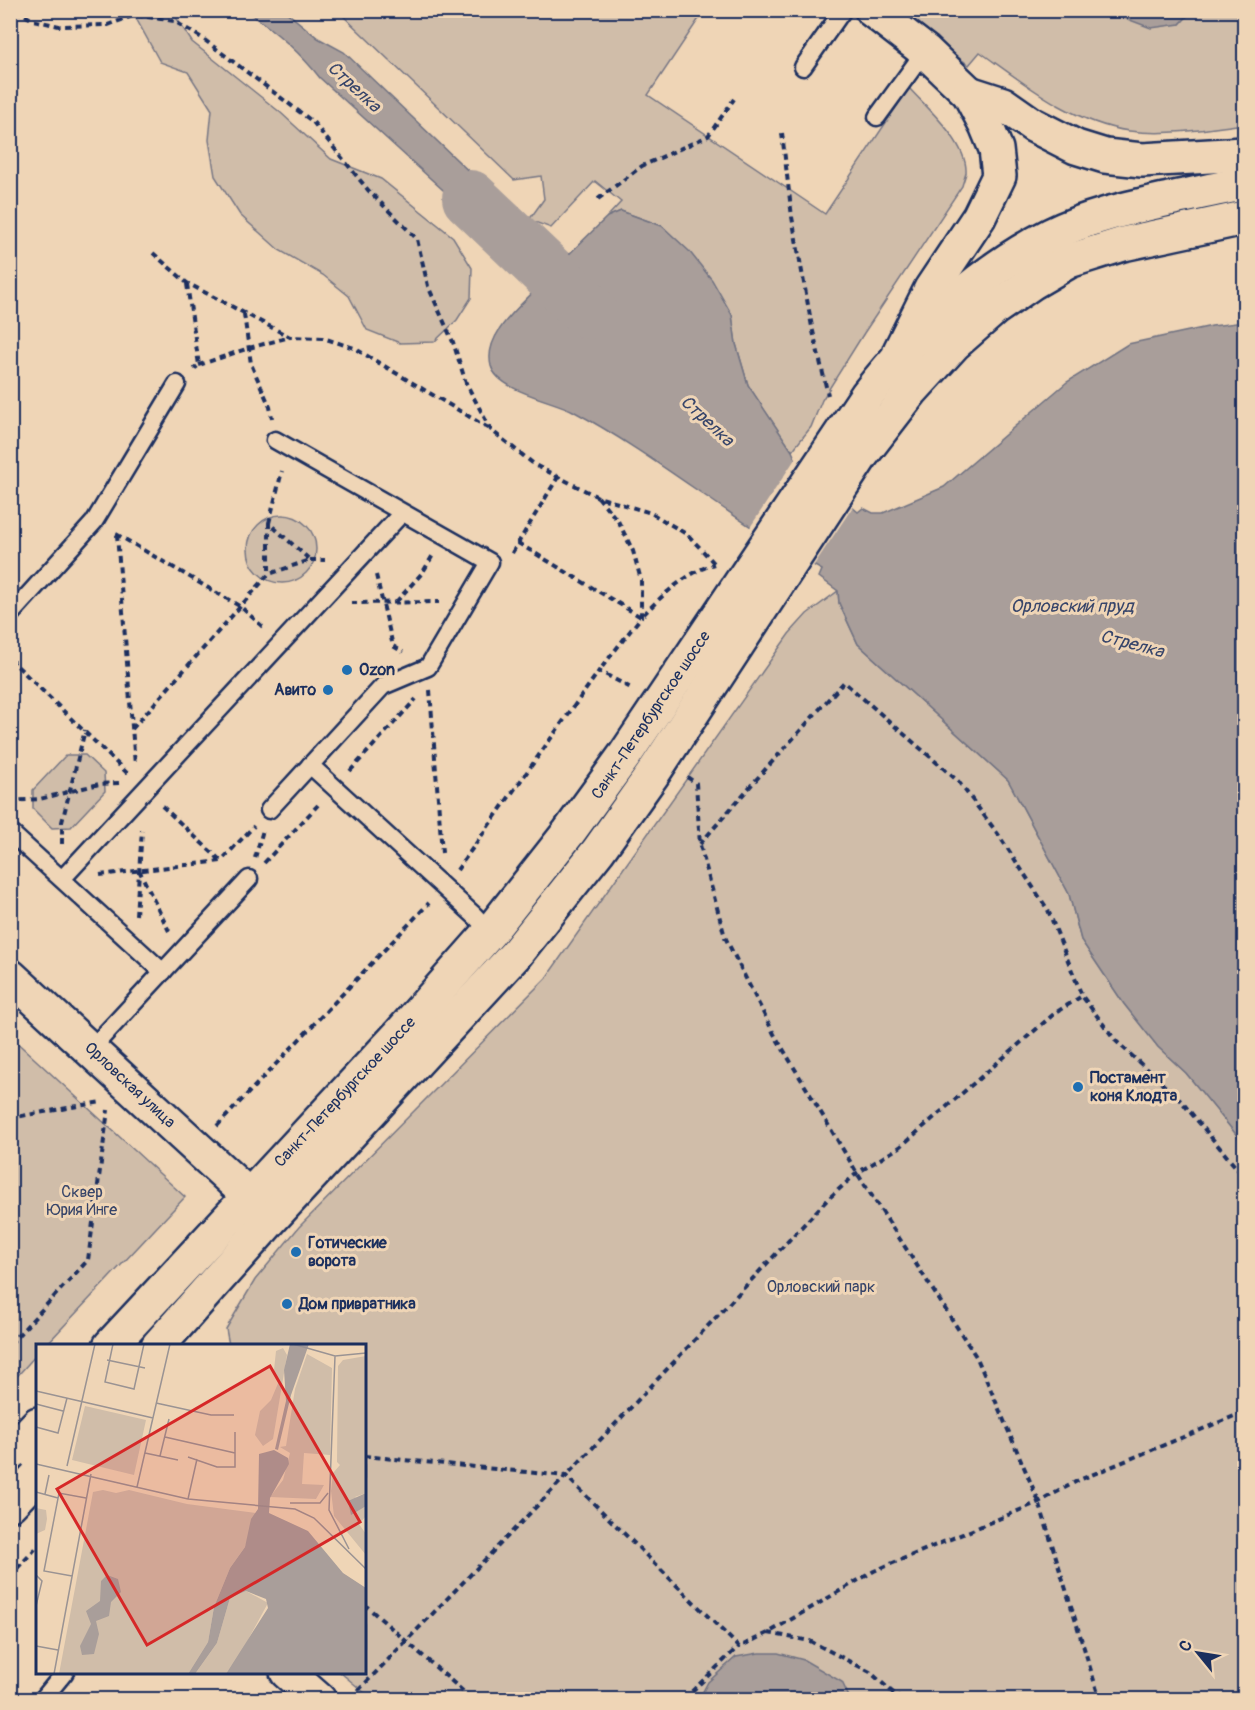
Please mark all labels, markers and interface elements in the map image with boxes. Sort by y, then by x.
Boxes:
water label: Стрелка [323,57,387,119]
water label: Стрелка [676,391,740,453]
water label: Орловский пруд [1010,595,1136,618]
water label: Стрелка [1098,625,1168,664]
street label: Санкт-Петербургское шоссе [587,627,715,803]
place label: Ozon [359,660,395,680]
marker: Ozon [340,663,354,677]
place label: Авито [274,680,316,700]
marker: Авито [321,683,335,697]
street label: Санкт-Петербургское шоссе [270,1012,420,1172]
street label: Орловская улица [80,1038,180,1132]
place label: Постамент коня Клодта [1090,1068,1178,1106]
marker: Постамент коня Клодта [1071,1080,1085,1094]
park label: Сквер Юрия Инге [47,1182,117,1220]
place label: Готические ворота [308,1233,388,1271]
marker: Готические ворота [289,1245,303,1259]
park label: Орловский парк [767,1277,875,1297]
place label: Дом привратника [298,1294,416,1314]
marker: Дом привратника [280,1297,294,1311]
inset map [36,1344,366,1674]
north arrow [1168,1623,1228,1683]
text: С [1175,1637,1197,1655]

